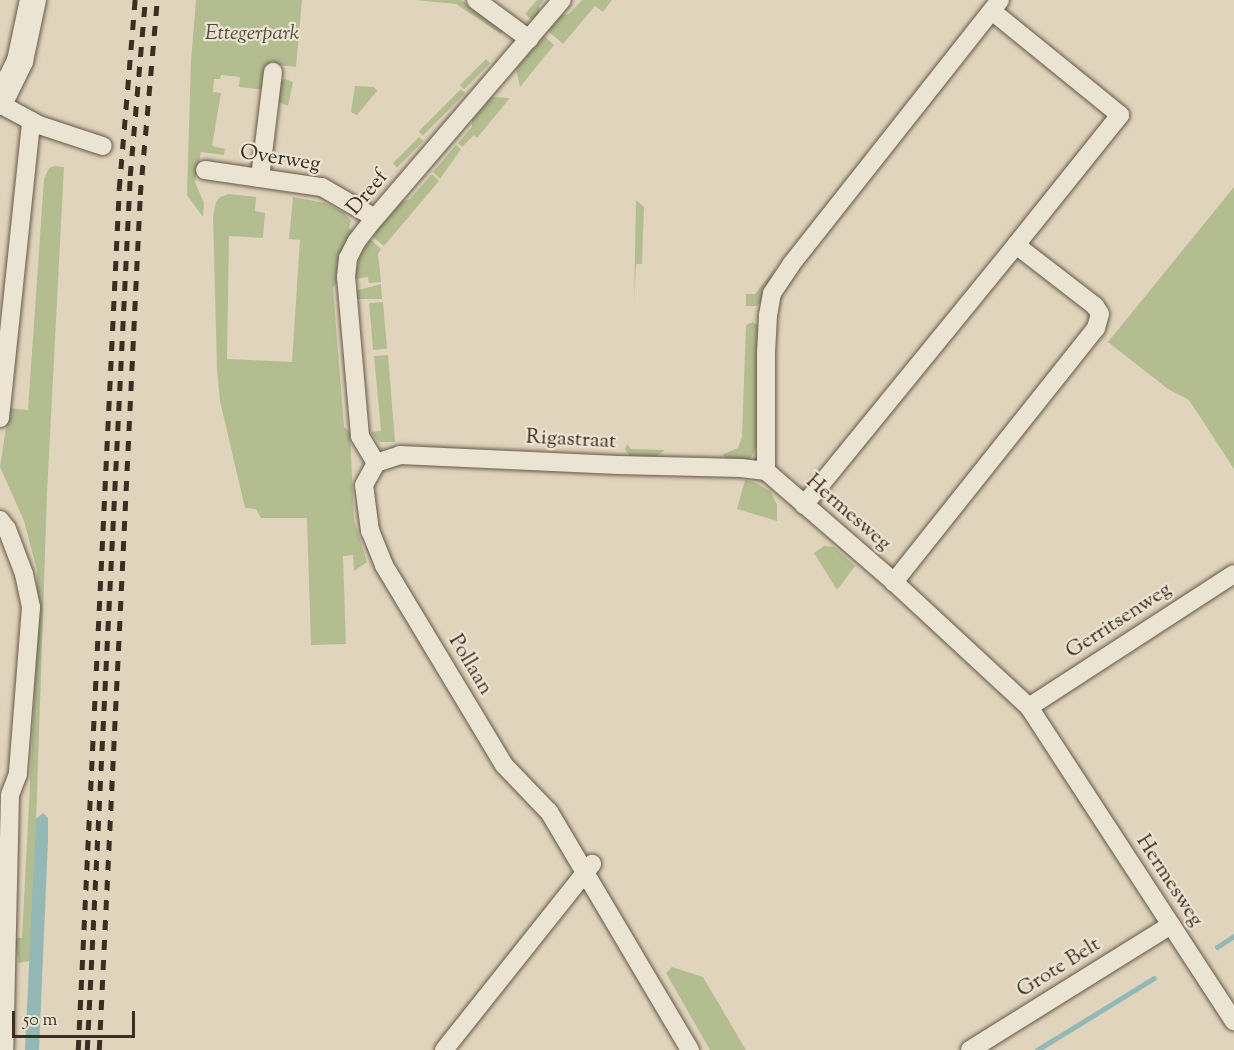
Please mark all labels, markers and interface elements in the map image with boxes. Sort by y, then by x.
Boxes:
park label: Ettegerpark [205,21,299,47]
street label: Overweg [238,140,322,178]
street label: Dreef [342,165,394,221]
street label: Rigastraat [525,425,617,455]
street label: Hermesweg [800,469,896,557]
street label: Gerritsenweg [1062,578,1176,664]
street label: Pollaan [442,630,498,700]
street label: Hermesweg [1130,830,1208,932]
street label: Grote Belt [1013,933,1105,1003]
scale bar [15,999,138,1037]
text: 50 m [23,1008,57,1034]

